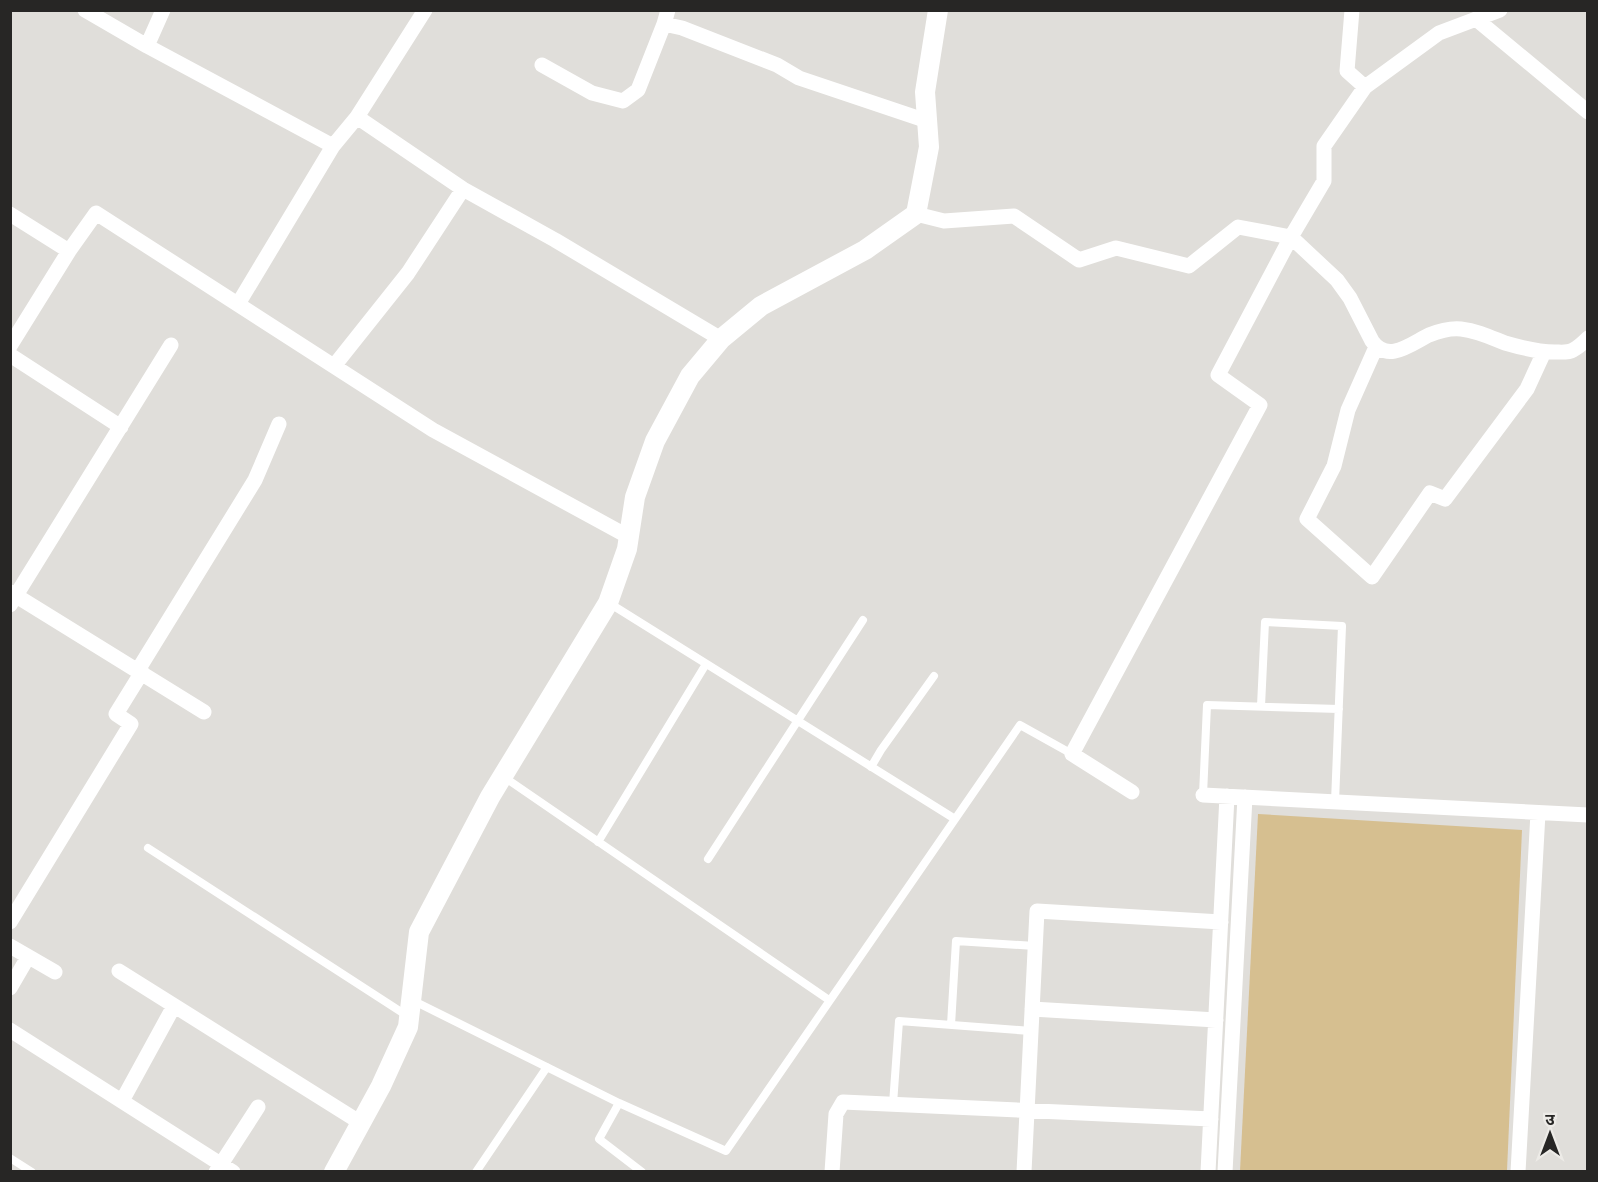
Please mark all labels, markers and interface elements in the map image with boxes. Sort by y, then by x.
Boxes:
north arrow [1520,1104,1580,1164]
text: उ [1545,1112,1555,1128]

